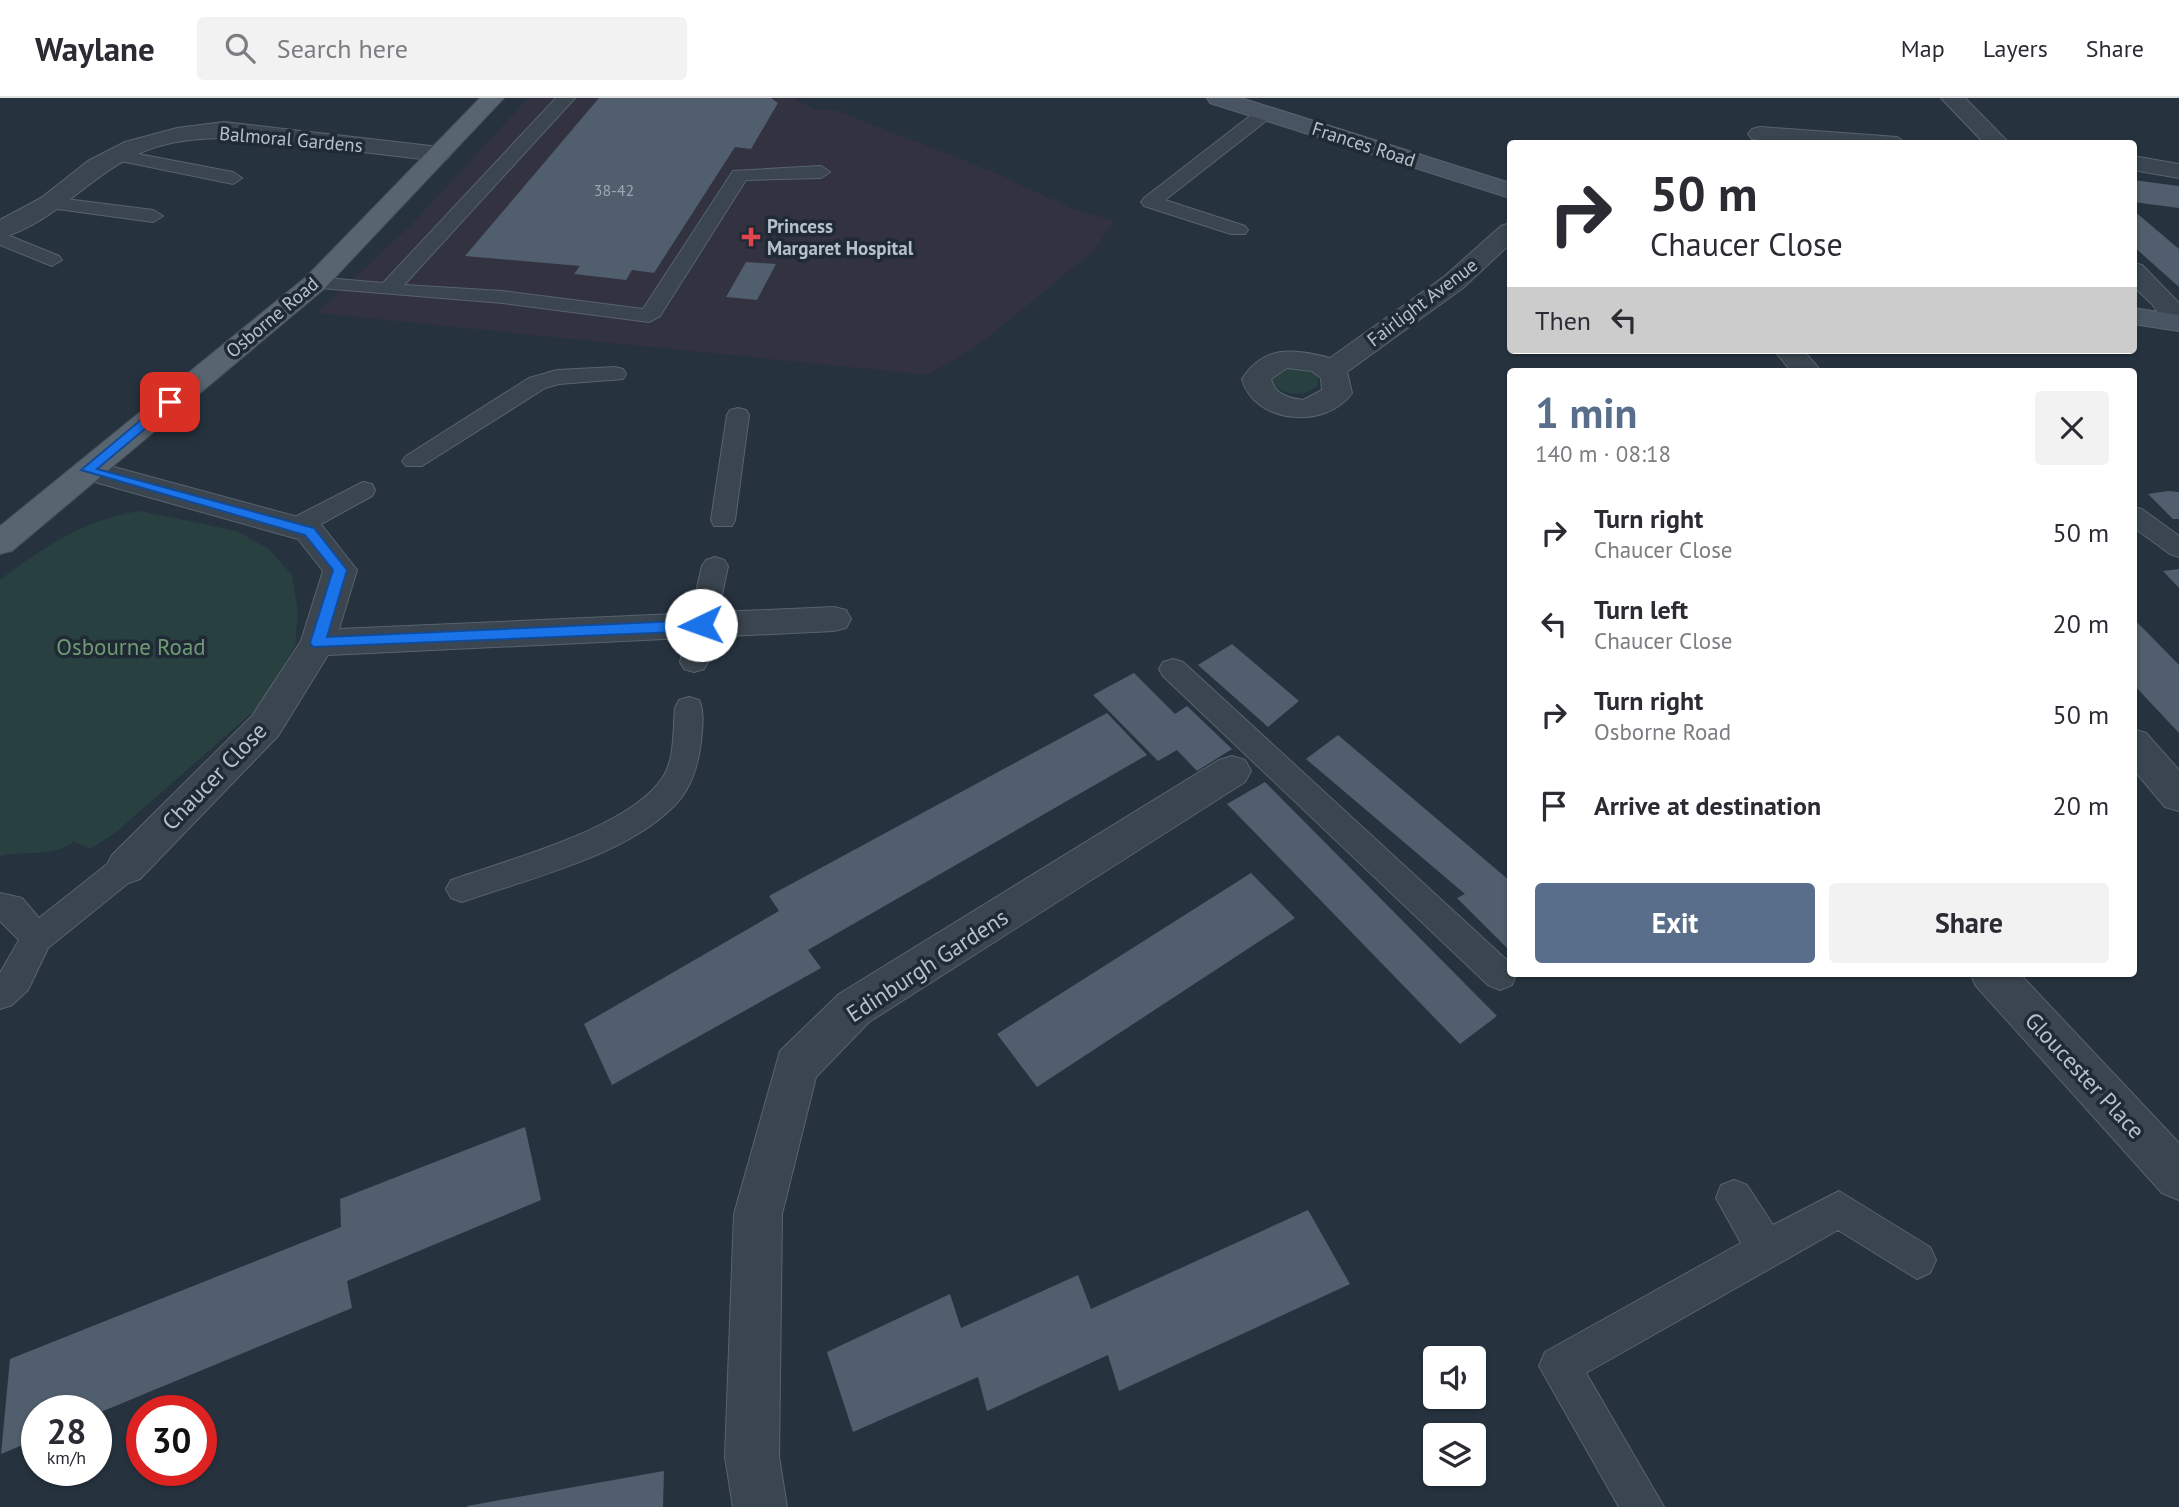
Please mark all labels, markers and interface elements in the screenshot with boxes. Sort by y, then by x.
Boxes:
search box [197,17,687,80]
text: Waylane [35,27,155,70]
icon: search [221,29,259,67]
text: Search here [277,32,408,65]
text: Map [1901,33,1945,64]
text: Layers [1983,33,2048,64]
text: Share [2086,33,2144,64]
street label: Frances Road [1309,116,1419,172]
street label: Balmoral Gardens [218,121,364,157]
text: 50 m [1650,161,1757,225]
icon: right [1535,168,1626,259]
house number: 38-42 [594,180,634,200]
place label: Princess Margaret Hospital [767,214,914,260]
text: Chaucer Close [1650,223,1843,265]
marker: Princess Margaret Hospital [741,227,761,247]
street label: Fairlight Avenue [1362,253,1482,351]
street label: Osborne Road [221,271,323,363]
icon: left [1605,301,1643,339]
text: Then [1535,304,1591,337]
pin [140,372,200,432]
icon: arrive [151,383,189,421]
text: 1 min [1535,385,1637,440]
button: close [2035,391,2109,465]
text: 140 m · 08:18 [1535,439,1671,468]
text: Turn right [1594,502,1703,535]
icon: right [1535,514,1573,552]
text: 50 m [2053,516,2109,549]
text: Chaucer Close [1594,535,1733,564]
position arrow [664,588,738,662]
text: Turn left [1594,593,1688,626]
icon: left [1535,605,1573,643]
text: 20 m [2053,607,2109,640]
text: Chaucer Close [1594,626,1733,655]
park label: Osbourne Road [56,632,206,661]
text: Turn right [1594,684,1703,717]
icon: right [1535,696,1573,734]
text: 50 m [2053,698,2109,731]
street label: Chaucer Close [155,716,273,836]
text: Osborne Road [1594,717,1731,746]
icon: arrive [1535,787,1573,825]
text: Arrive at destination [1594,789,1821,822]
text: 20 m [2053,789,2109,822]
button: Exit [1535,883,1815,963]
button: Share [1829,883,2109,963]
street label: Edinburgh Gardens [841,902,1013,1028]
street label: Gloucester Place [2019,1006,2151,1144]
map controls [1423,1346,1486,1486]
button: sound [1423,1346,1486,1409]
speed limit sign: 30 [126,1395,217,1486]
text: 28 [47,1408,86,1454]
button: layers [1423,1423,1486,1486]
text: km/h [47,1446,86,1469]

